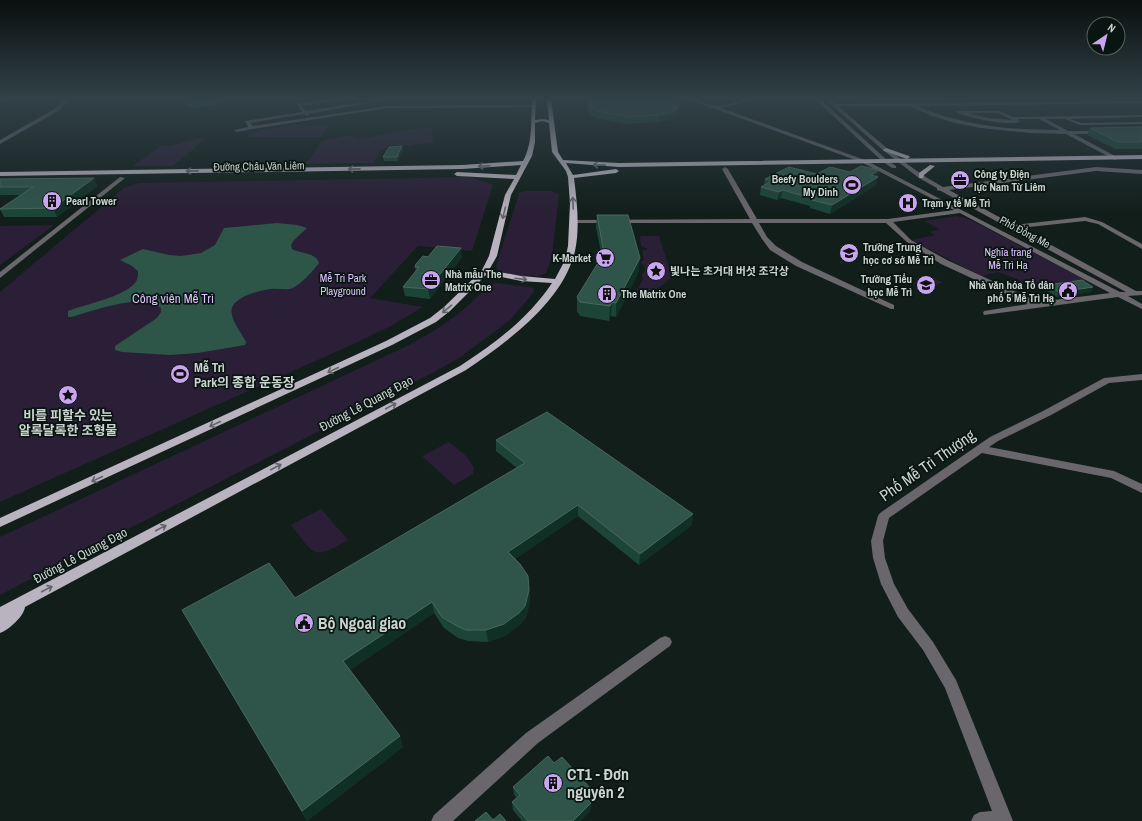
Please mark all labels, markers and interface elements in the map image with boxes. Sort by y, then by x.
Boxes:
north arrow [1086,16,1126,56]
text: N [1105,20,1118,35]
street label: Đường Châu Văn Liêm [213,158,305,174]
one-way arrow [593,161,606,168]
one-way arrow [478,162,491,170]
one-way arrow [348,165,361,172]
one-way arrow [186,167,199,175]
place label: Công ty Điện lực Nam Từ Liêm [974,167,1046,194]
office icon: Công ty Điện lực Nam Từ Liêm [949,169,971,191]
place label: Beefy Boulders My Dinh [772,172,838,199]
sports icon: Beefy Boulders My Dinh [841,174,863,196]
building icon: Pearl Tower [41,190,63,212]
hospital icon: Trạm y tế Mễ Trì [897,192,919,214]
place label: Pearl Tower [66,194,117,208]
place label: Trạm y tế Mễ Trì [922,196,991,210]
one-way arrow [570,197,577,210]
one-way arrow [499,207,507,220]
street label: Phố Đồng Me [997,213,1053,251]
place label: Trường Trung học cơ sở Mễ Trì [863,240,934,267]
school or university icon: Trường Trung học cơ sở Mễ Trì [838,242,860,264]
park label: Nghĩa trang Mễ Trì Hạ [984,245,1032,272]
supermarket icon: K-Market [594,247,616,269]
place label: K-Market [552,251,591,265]
place icon: 빛나는 초거대 버섯 조각상 [645,260,667,282]
place label: 빛나는 초거대 버섯 조각상 [670,264,789,278]
place label: Nhà mẫu The Matrix One [445,267,502,294]
office icon: Nhà mẫu The Matrix One [420,269,442,291]
park label: Mễ Trì Park Playground [320,271,367,298]
place label: Trường Tiểu học Mễ Trì [861,272,912,299]
school or university icon: Trường Tiểu học Mễ Trì [915,274,937,296]
one-way arrow [514,275,527,283]
place label: Nhà văn hóa Tổ dân phố 5 Mễ Trì Hạ [969,278,1054,305]
public building icon: Nhà văn hóa Tổ dân phố 5 Mễ Trì Hạ [1057,280,1079,302]
building icon: The Matrix One [596,283,618,305]
place label: The Matrix One [621,287,686,301]
park label: Công viên Mễ Trì [132,290,214,307]
one-way arrow [442,304,453,313]
place label: Mễ Trì Park의 종합 운동장 [194,359,295,391]
sports icon: Mễ Trì Park의 종합 운동장 [169,363,191,385]
one-way arrow [327,367,339,374]
street label: Đường Lê Quang Đạo [316,372,416,435]
place icon: 비를 피할수 있는 알록달록한 조형물 [57,384,79,406]
one-way arrow [385,402,397,409]
place label: 비를 피할수 있는 알록달록한 조형물 [19,407,117,439]
one-way arrow [209,421,221,428]
street label: Phố Mễ Trì Thượng [875,423,980,506]
one-way arrow [270,463,282,470]
one-way arrow [91,475,103,483]
street label: Đường Lê Quang Đạo [30,524,130,587]
one-way arrow [155,524,167,531]
one-way arrow [41,585,53,592]
public building icon: Bộ Ngoại giao [293,612,315,634]
place label: Bộ Ngoại giao [318,612,406,634]
place label: CT1 - Đơn nguyên 2 [567,763,629,803]
building icon: CT1 - Đơn nguyên 2 [542,772,564,794]

